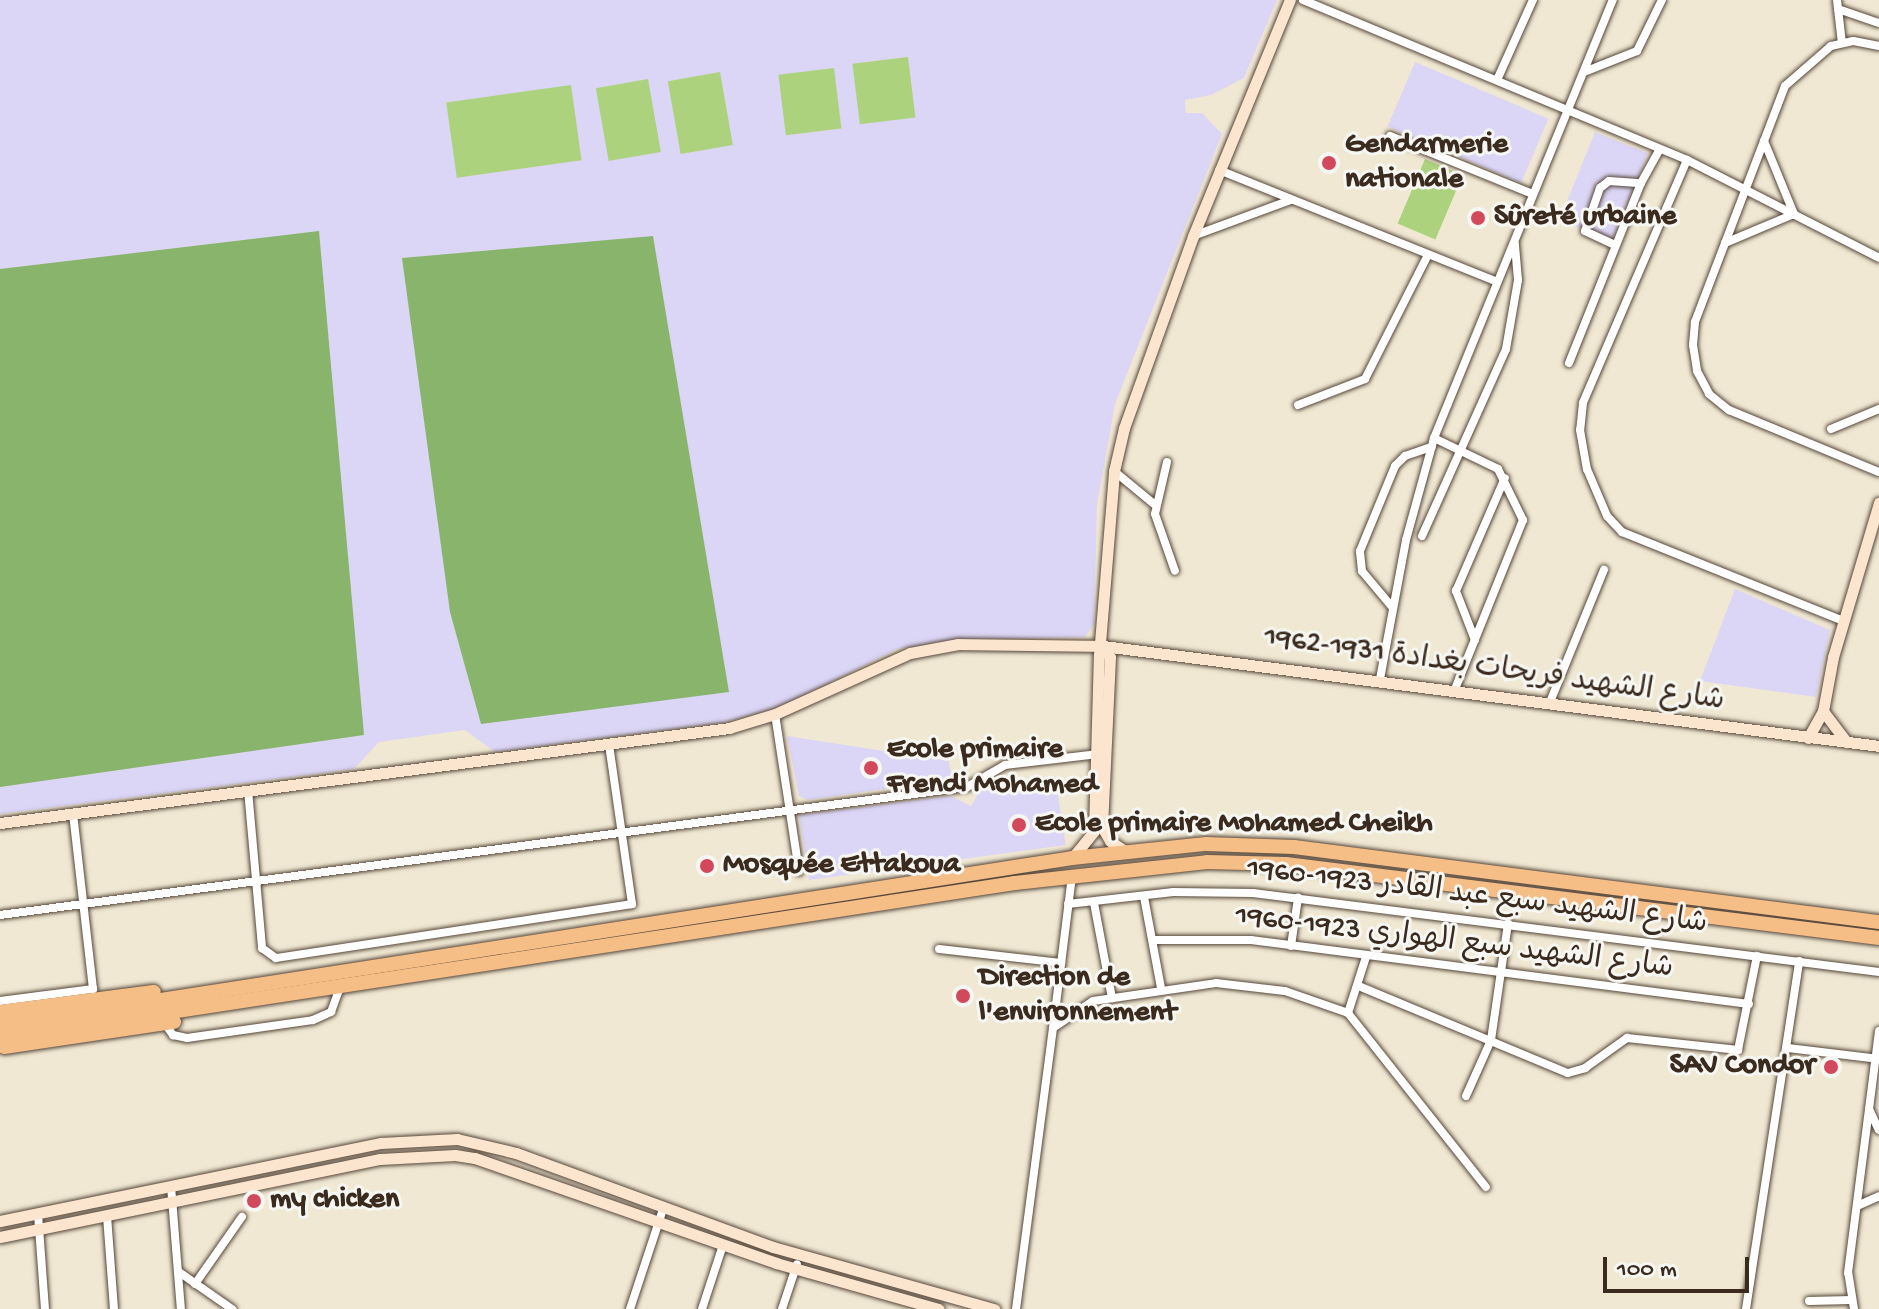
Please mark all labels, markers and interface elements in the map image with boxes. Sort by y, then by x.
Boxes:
place label: Gendarmerie nationale [1345,128,1508,198]
marker: Gendarmerie nationale [1320,154,1338,172]
place label: Sûreté urbaine [1494,200,1676,236]
marker: Sûreté urbaine [1469,209,1487,227]
street label: شارع الشهيد فريحات بغدادة 1931-1962 [1262,621,1726,721]
place label: Ecole primaire Frendi Mohamed [887,733,1097,804]
marker: Ecole primaire Frendi Mohamed [862,759,880,777]
place label: Ecole primaire Mohamed Cheikh [1035,807,1433,843]
marker: Ecole primaire Mohamed Cheikh [1010,816,1028,834]
place label: Mosquée Ettakoua [723,848,960,884]
street label: شارع الشهيد سبع عبد القادر 1923-1960 [1245,852,1709,944]
marker: Mosquée Ettakoua [698,857,716,875]
street label: شارع الشهيد سبع الهواري 1923-1960 [1233,899,1675,989]
place label: Direction de l'environnement [979,961,1176,1032]
marker: Direction de l'environnement [954,987,972,1005]
place label: SAV Condor [1670,1049,1815,1085]
marker: SAV Condor [1822,1058,1840,1076]
place label: my chicken [270,1183,399,1219]
marker: my chicken [245,1192,263,1210]
scale bar [1607,1241,1753,1291]
text: 100 m [1617,1256,1677,1285]

